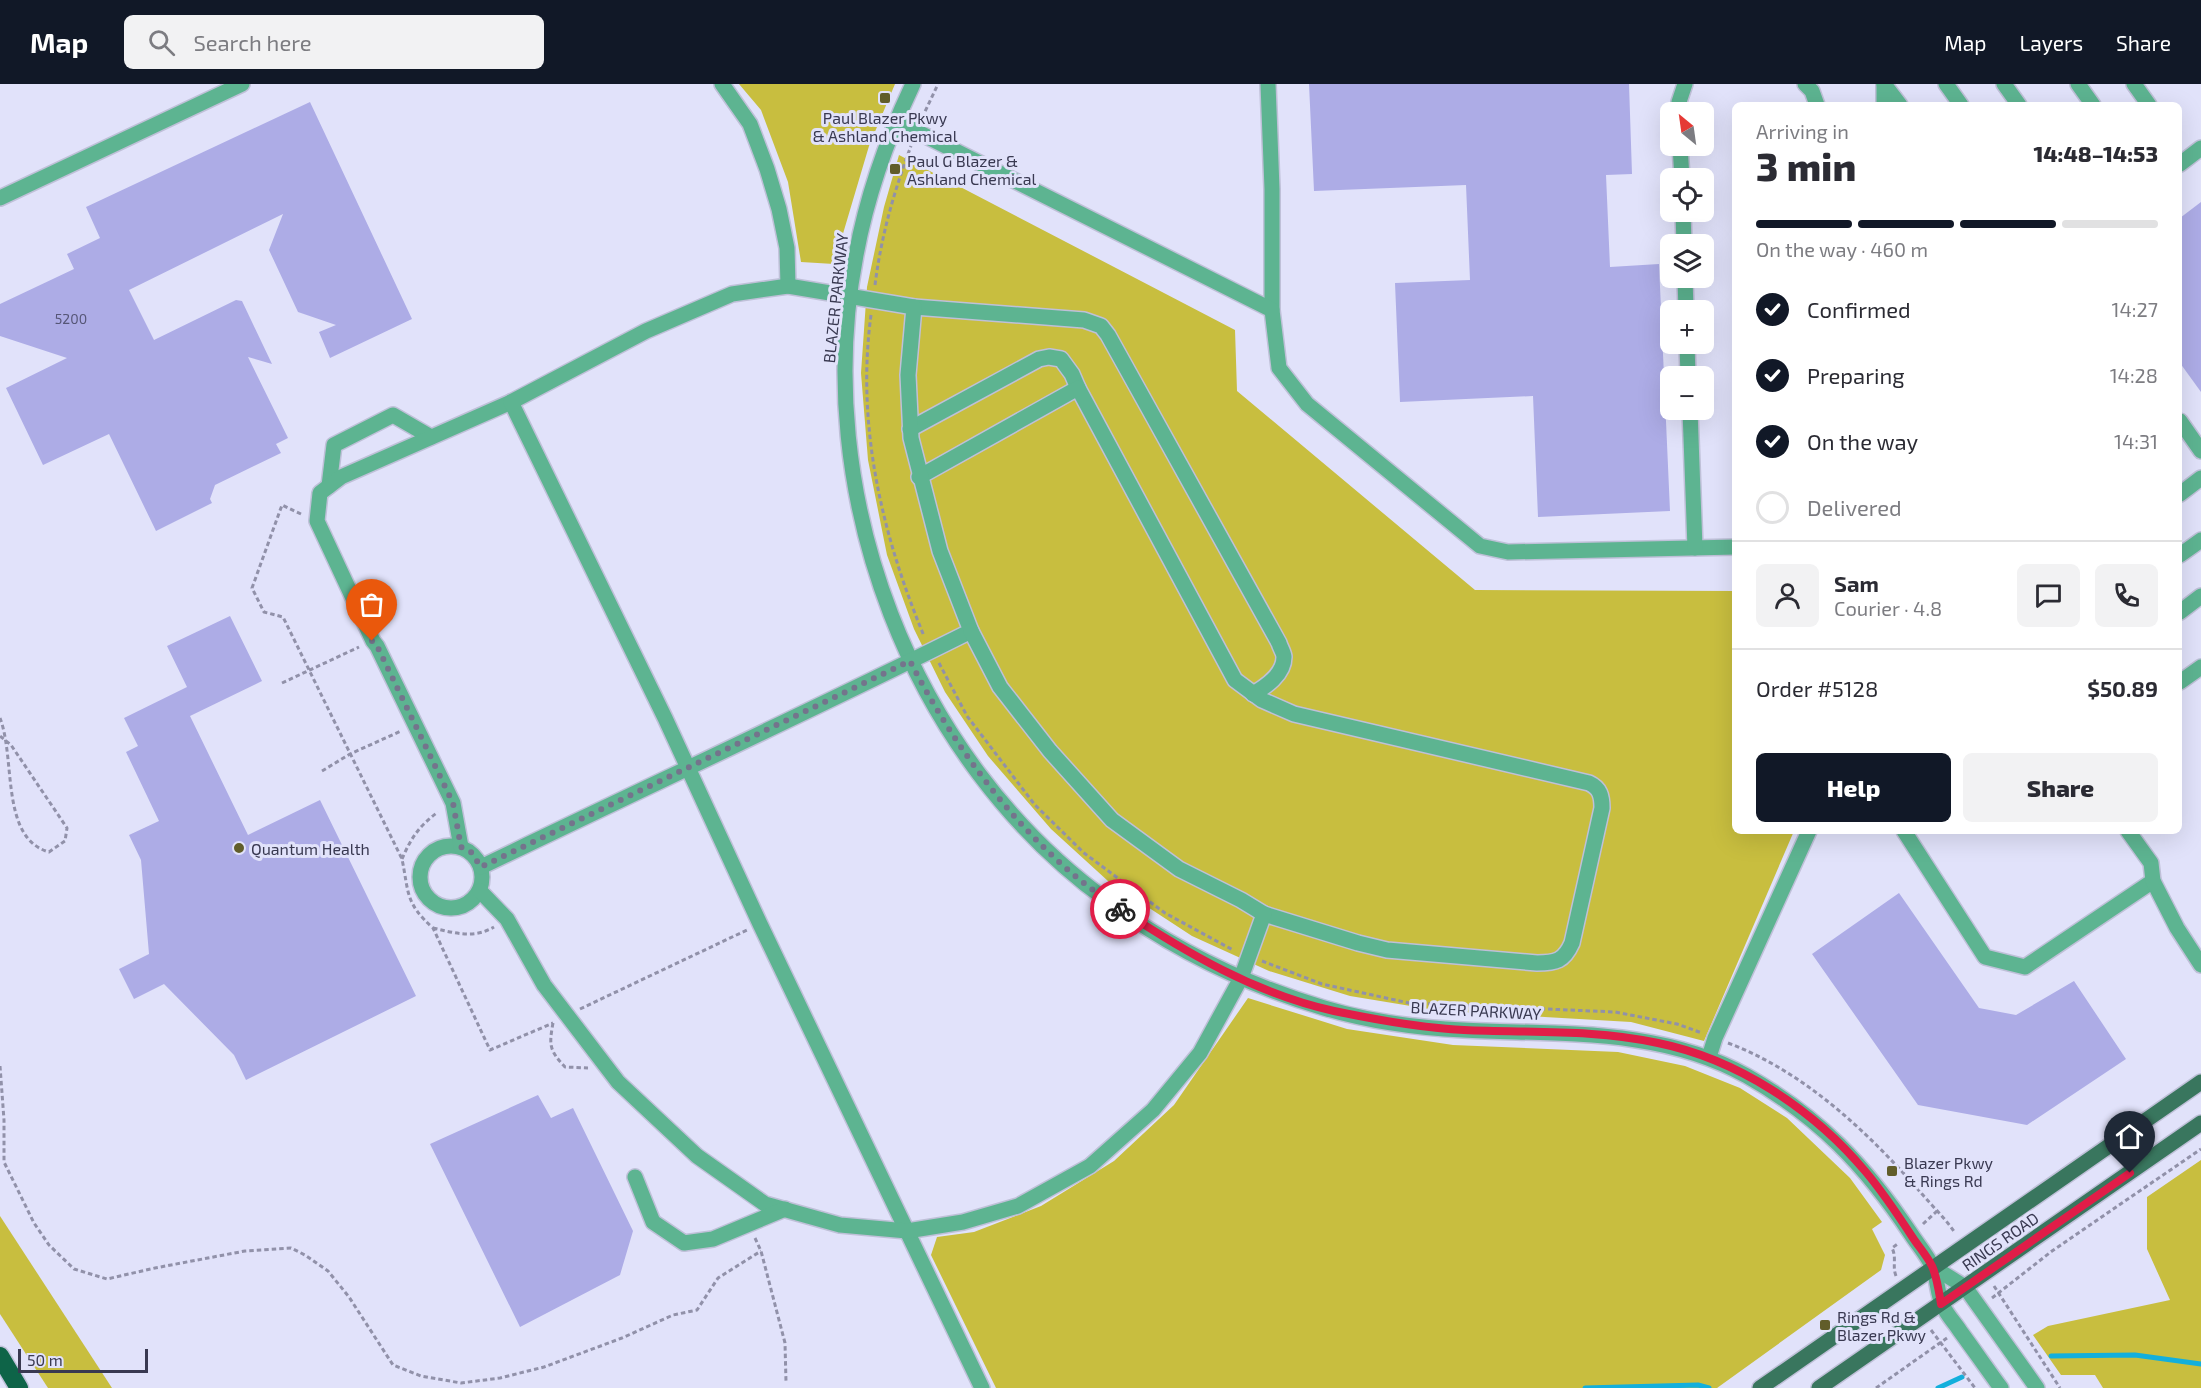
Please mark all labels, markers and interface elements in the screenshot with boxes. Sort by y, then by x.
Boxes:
search box [124,15,544,69]
text: Map [30,25,88,59]
icon: search [145,26,178,59]
text: Search here [193,29,312,55]
text: Map [1944,30,1986,55]
text: Layers [2019,30,2083,55]
text: Share [2116,30,2171,55]
marker: Paul Blazer Pkwy & Ashland Chemical [878,91,892,105]
north arrow [1660,102,1714,156]
map controls [1660,102,1714,420]
place label: Paul Blazer Pkwy & Ashland Chemical [813,108,958,145]
text: Arriving in [1756,119,1849,143]
text: 14:48–14:53 [2033,140,2158,166]
text: 3 min [1756,142,1856,189]
place label: Paul G Blazer & Ashland Chemical [907,151,1037,188]
marker: Paul G Blazer & Ashland Chemical [888,162,902,176]
button: locate [1660,168,1714,222]
street label: BLAZER PARKWAY [819,232,851,364]
button: layers [1660,234,1714,288]
text: On the way · 460 m [1756,237,1928,261]
icon: check [1756,293,1789,326]
text: Confirmed [1807,296,1911,322]
text: 14:27 [2112,297,2158,321]
button: + [1660,300,1714,354]
house number: 5200 [55,310,87,327]
icon: check [1756,359,1789,392]
text: Preparing [1807,362,1905,388]
text: 14:28 [2110,363,2158,387]
button: − [1660,366,1714,420]
icon: check [1756,425,1789,458]
text: On the way [1807,428,1918,454]
text: 14:31 [2114,429,2158,453]
text: Delivered [1807,494,1902,520]
button: person [1756,564,1819,627]
button: chat [2017,564,2080,627]
button: phone [2095,564,2158,627]
text: Sam [1834,570,1879,596]
pin [346,579,397,641]
icon: bag [355,588,388,621]
text: Courier · 4.8 [1834,596,1942,620]
text: Order #5128 [1756,675,1878,701]
text: $50.89 [2087,675,2158,701]
button: Help [1756,753,1951,822]
button: Share [1963,753,2158,822]
place label: Quantum Health [251,839,370,859]
marker: Quantum Health [232,841,246,855]
courier [1090,879,1150,939]
icon: bike [1104,893,1137,926]
street label: BLAZER PARKWAY [1410,997,1542,1023]
pin [2104,1111,2155,1173]
icon: home [2113,1120,2146,1153]
place label: Blazer Pkwy & Rings Rd [1904,1153,1994,1190]
marker: Blazer Pkwy & Rings Rd [1885,1164,1899,1178]
street label: RINGS ROAD [1958,1208,2042,1274]
place label: Rings Rd & Blazer Pkwy [1837,1307,1927,1344]
marker: Rings Rd & Blazer Pkwy [1818,1318,1832,1332]
scale bar [18,1346,148,1374]
text: 50 m [27,1350,63,1369]

